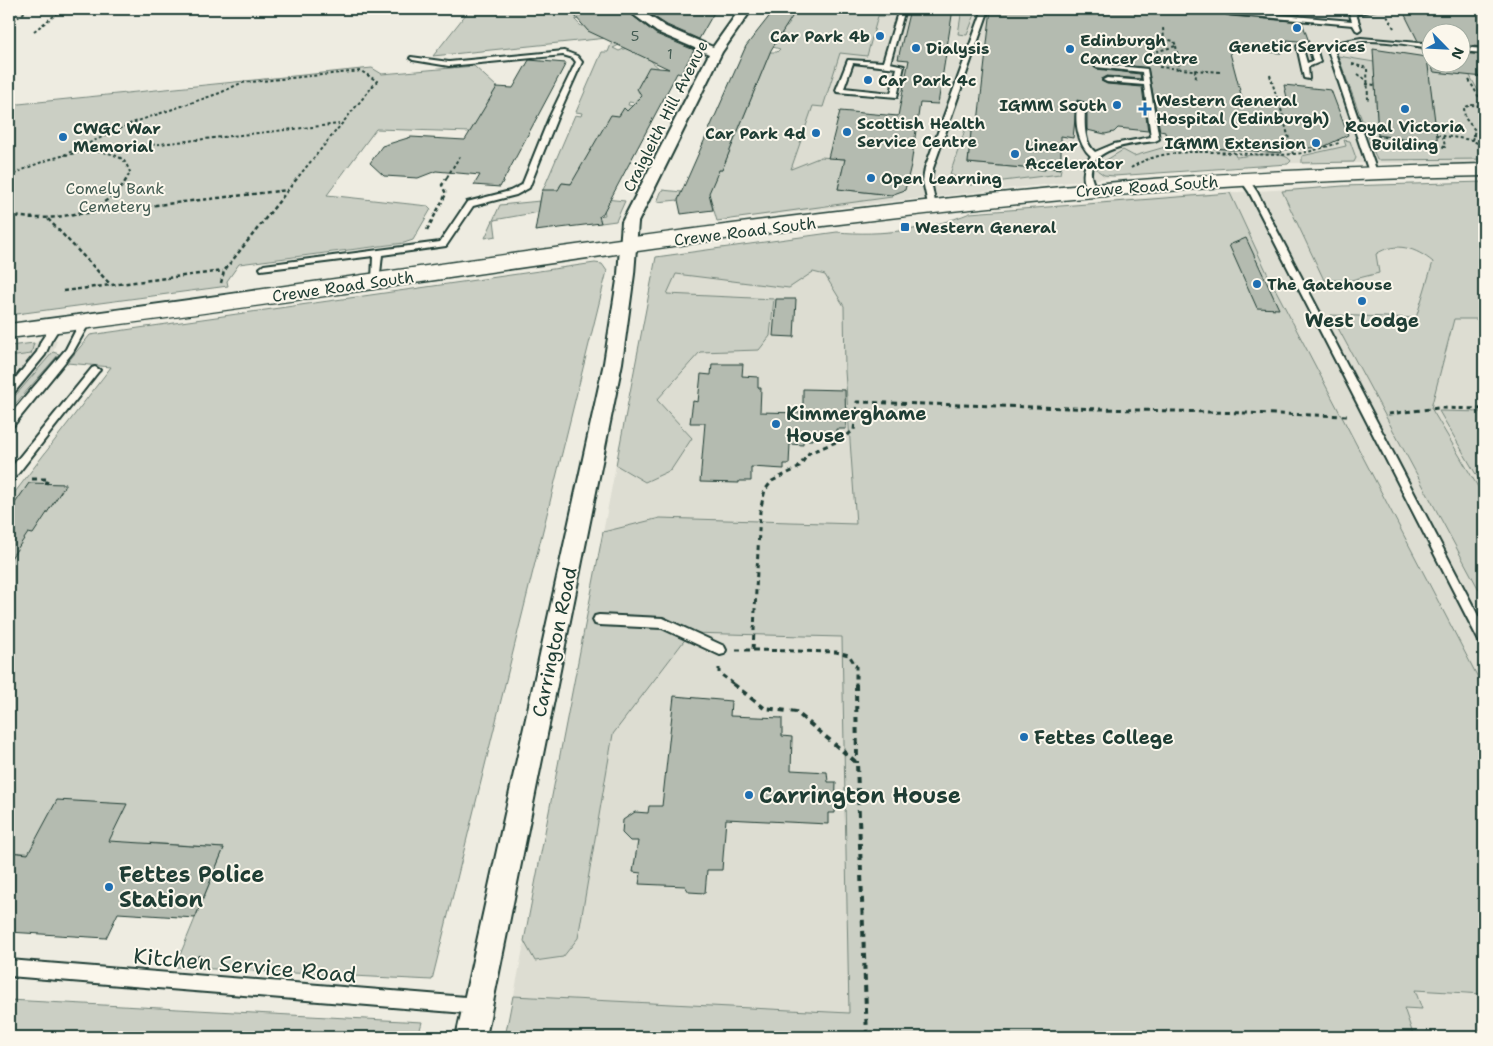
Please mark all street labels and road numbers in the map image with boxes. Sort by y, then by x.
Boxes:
street label: Craigleith Hill Avenue [618,37,713,195]
street label: Crewe Road South [1075,171,1219,202]
street label: Crewe Road South [673,212,817,251]
street label: Crewe Road South [271,266,415,307]
street label: Carrington Road [526,565,583,719]
street label: Kitchen Service Road [132,941,358,990]

